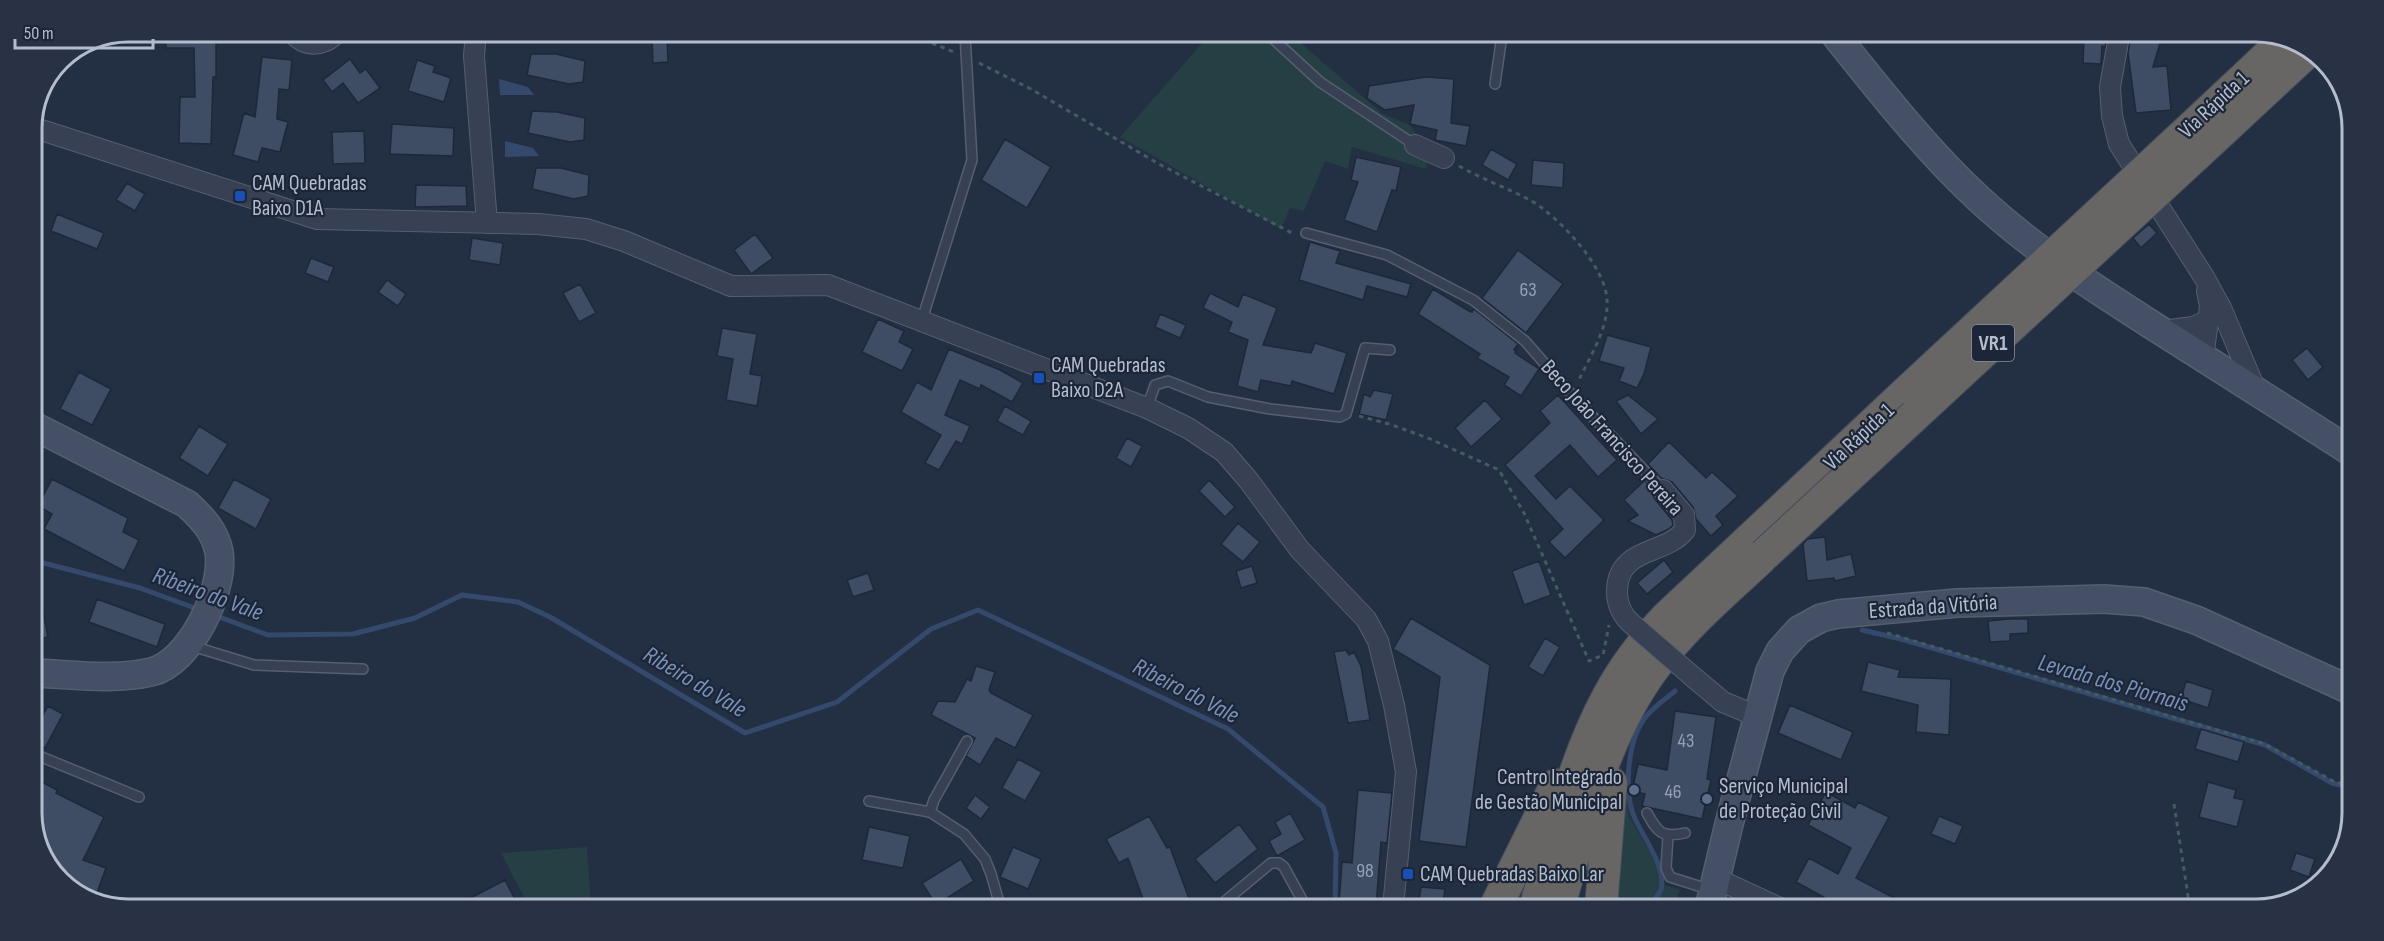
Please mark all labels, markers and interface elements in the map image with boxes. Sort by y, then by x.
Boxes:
scale bar [15,12,153,50]
text: 50 m [24,23,54,44]
street label: Via Rápida 1 [2173,65,2255,144]
place label: CAM Quebradas Baixo D1A [252,170,367,222]
marker: CAM Quebradas Baixo D1A [233,189,247,203]
house number: 63 [1519,278,1537,302]
road number: VR1 [1972,325,2014,361]
place label: CAM Quebradas Baixo D2A [1051,352,1166,404]
street label: Beco João Francisco Pereira [1535,354,1689,522]
marker: CAM Quebradas Baixo D2A [1032,371,1046,385]
street label: Via Rápida 1 [1818,397,1900,476]
water label: Ribeiro do Vale [149,561,267,627]
street label: Estrada da Vitória [1868,589,1998,625]
water label: Ribeiro do Vale [638,640,752,724]
water label: Levada dos Piornais [2035,648,2192,718]
water label: Ribeiro do Vale [1128,652,1244,730]
house number: 43 [1678,729,1694,753]
place label: Centro Integrado de Gestão Municipal [1475,764,1622,816]
place label: Serviço Municipal de Proteção Civil [1719,773,1848,825]
house number: 46 [1664,780,1682,804]
marker: Centro Integrado de Gestão Municipal [1627,783,1641,797]
marker: Serviço Municipal de Proteção Civil [1700,792,1714,806]
house number: 98 [1356,859,1374,883]
place label: CAM Quebradas Baixo Lar [1420,861,1604,888]
marker: CAM Quebradas Baixo Lar [1401,867,1415,881]

